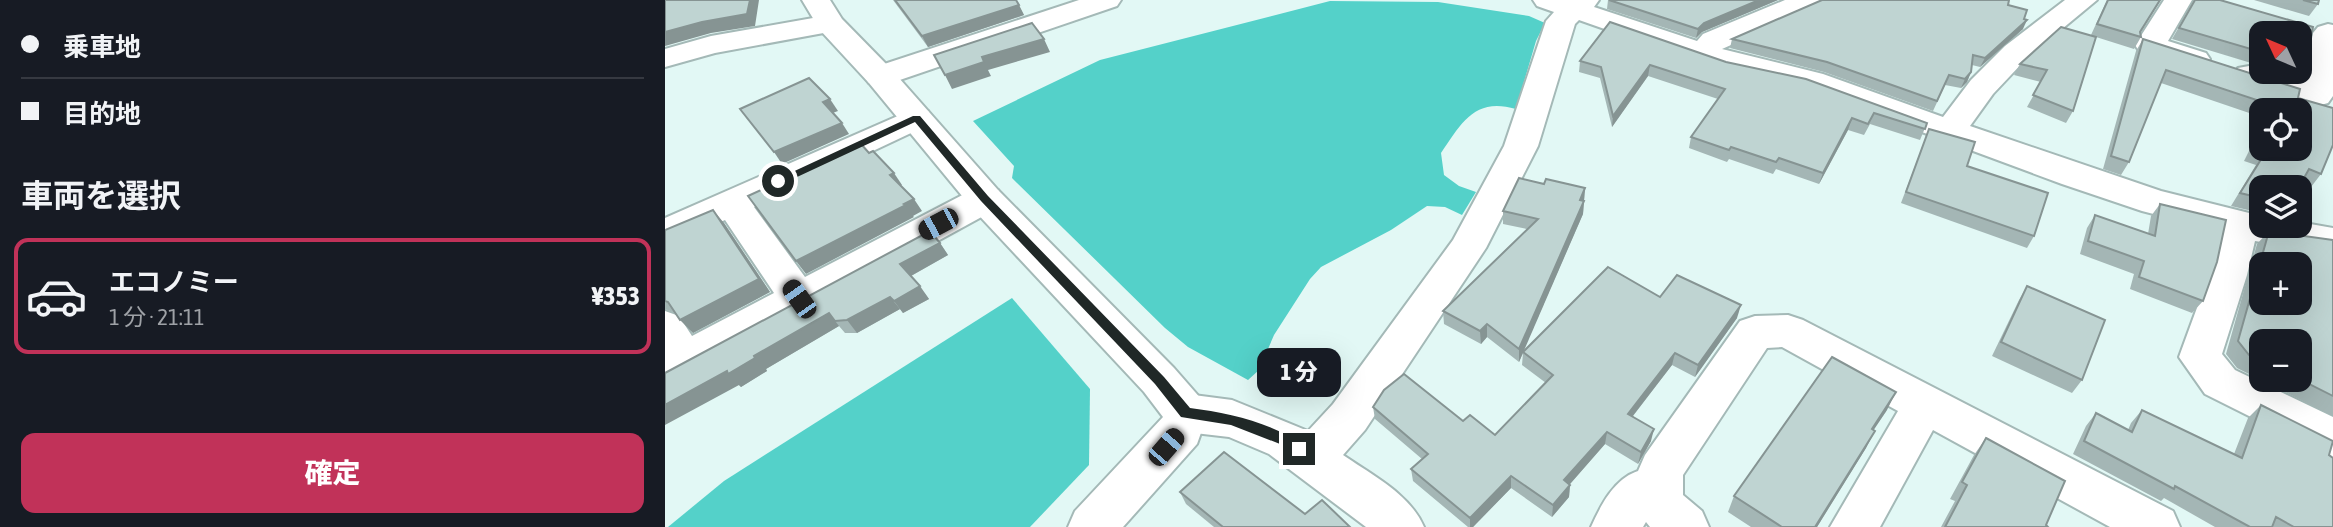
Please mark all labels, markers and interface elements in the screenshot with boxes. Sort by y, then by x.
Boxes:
north arrow [2249,21,2312,84]
map controls [2249,21,2312,392]
text: 乗車地 [63,32,141,62]
button: locate [2249,98,2312,161]
text: 目的地 [63,99,141,129]
route start [762,165,794,197]
button: layers [2249,175,2312,238]
text: 車両を選択 [21,177,181,214]
car [915,205,962,243]
button: + [2249,252,2312,315]
icon: car [25,265,88,328]
text: エコノミー [109,267,239,297]
car [779,276,820,322]
text: ¥353 [592,281,640,311]
text: 1 分 · 21:11 [109,304,205,330]
button: − [2249,329,2312,392]
callout: 1 分 [1257,348,1341,396]
text: 1 分 [1281,359,1317,385]
car [1145,424,1188,470]
button: 確定 [21,433,644,513]
route end [1283,433,1315,465]

